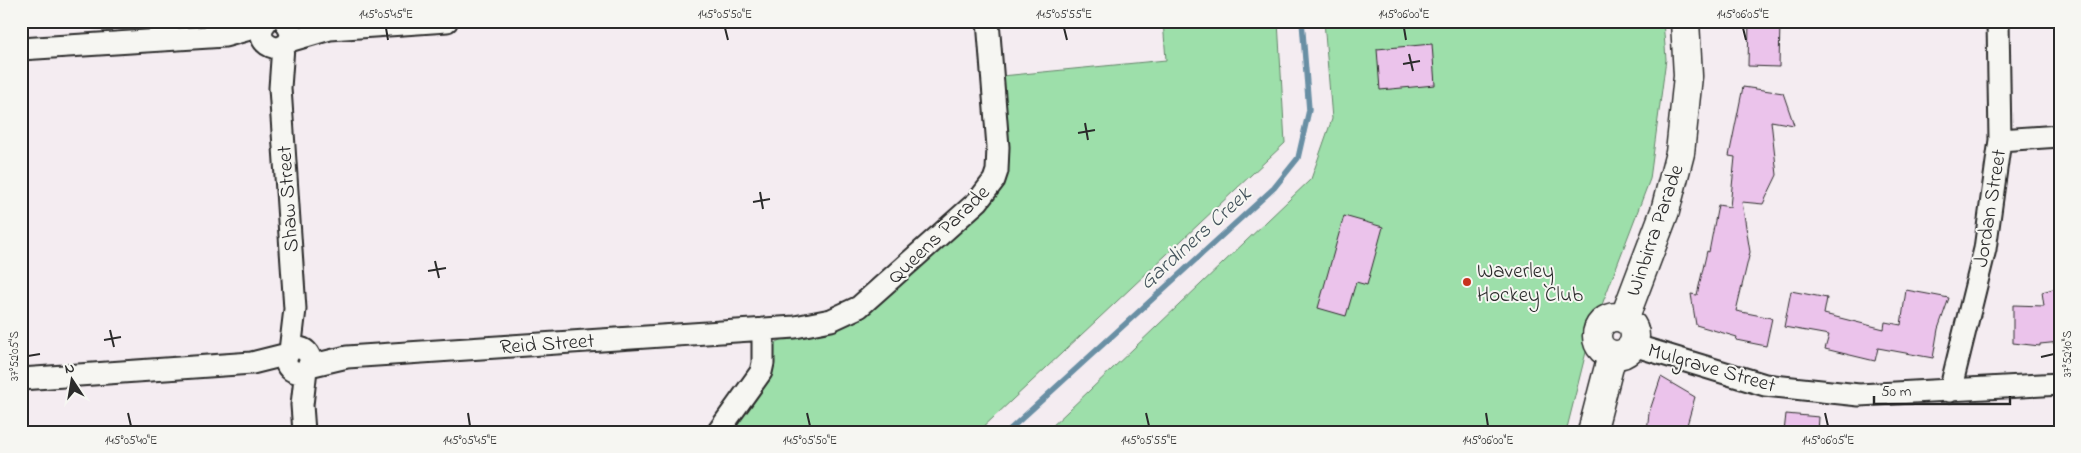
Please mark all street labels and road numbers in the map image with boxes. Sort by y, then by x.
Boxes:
street label: Shaw Street [270,145,308,253]
street label: Jordan Street [1967,147,2015,270]
street label: Winbirra Parade [1619,160,1693,300]
street label: Queens Parade [882,178,998,292]
street label: Reid Street [499,327,595,363]
street label: Mulgrave Street [1643,336,1779,403]

